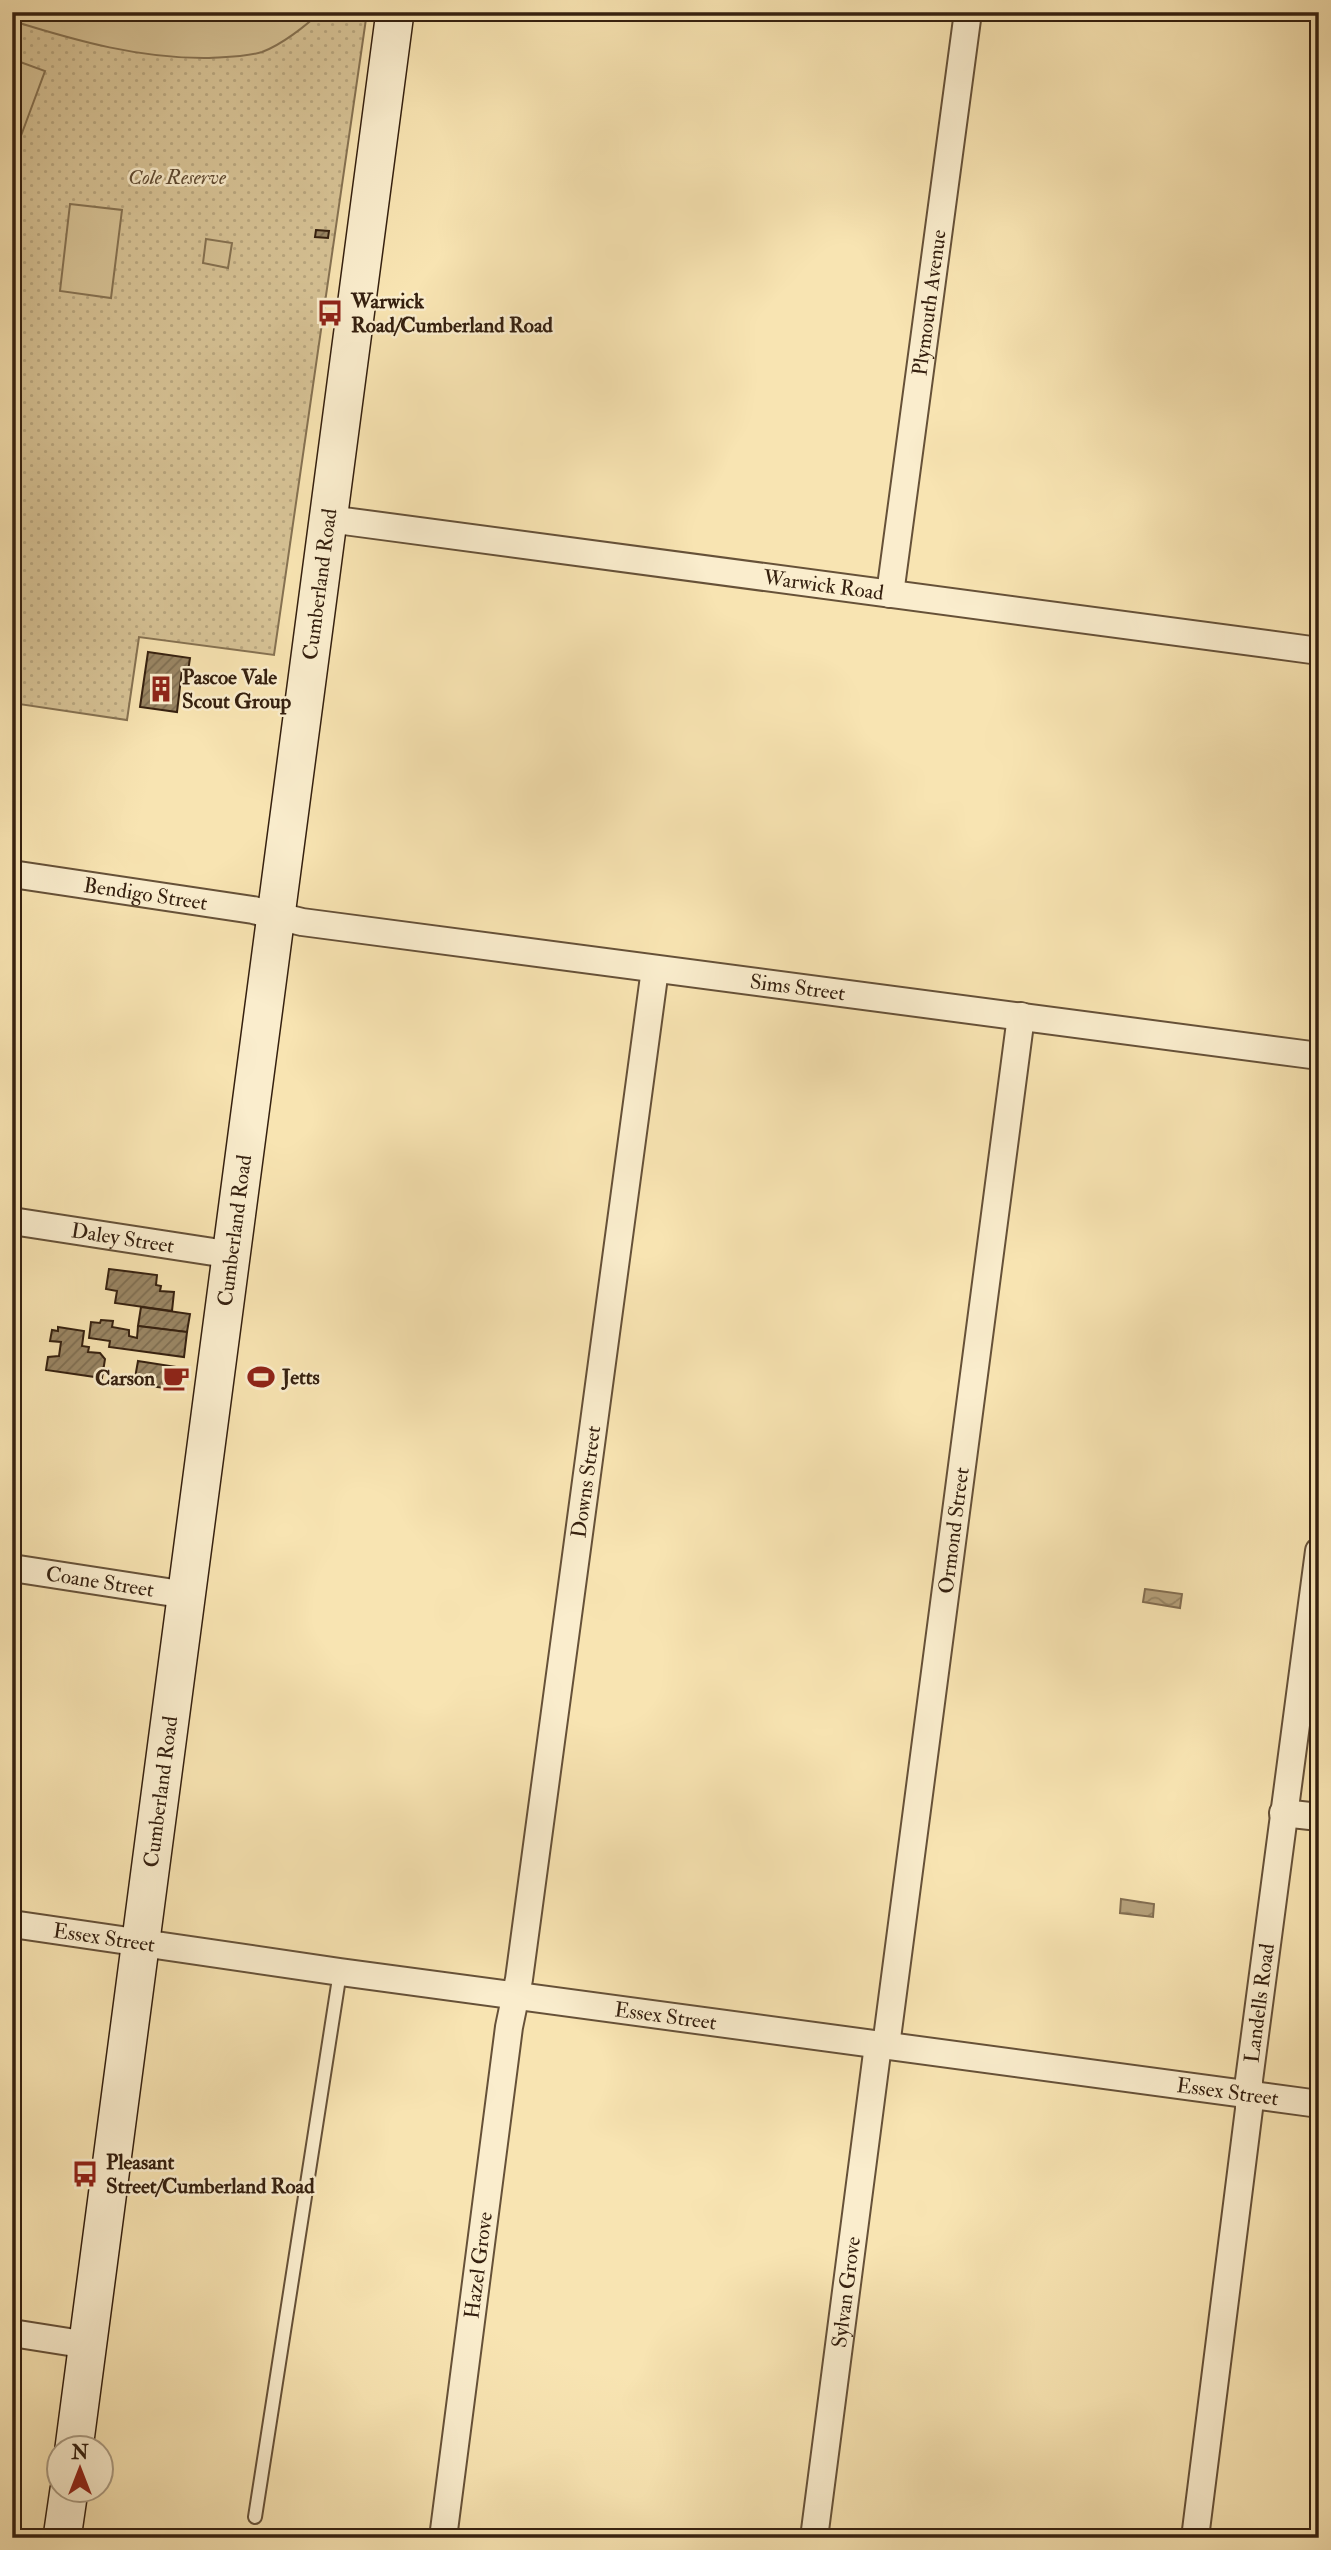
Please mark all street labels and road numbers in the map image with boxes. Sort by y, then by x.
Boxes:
street label: Plymouth Avenue [906,228,952,377]
street label: Cumberland Road [296,506,343,662]
street label: Warwick Road [761,563,886,606]
street label: Bendigo Street [82,871,209,917]
street label: Sims Street [748,968,847,1007]
street label: Cumberland Road [211,1152,258,1308]
street label: Daley Street [69,1217,176,1259]
street label: Downs Street [565,1424,607,1540]
street label: Ormond Street [932,1465,975,1595]
street label: Coane Street [44,1560,156,1603]
street label: Cumberland Road [137,1714,184,1869]
street label: Essex Street [51,1917,157,1958]
street label: Landells Road [1238,1941,1281,2064]
street label: Essex Street [613,1996,718,2036]
street label: Essex Street [1175,2071,1280,2112]
street label: Hazel Grove [458,2210,499,2320]
street label: Sylvan Grove [825,2235,867,2349]

